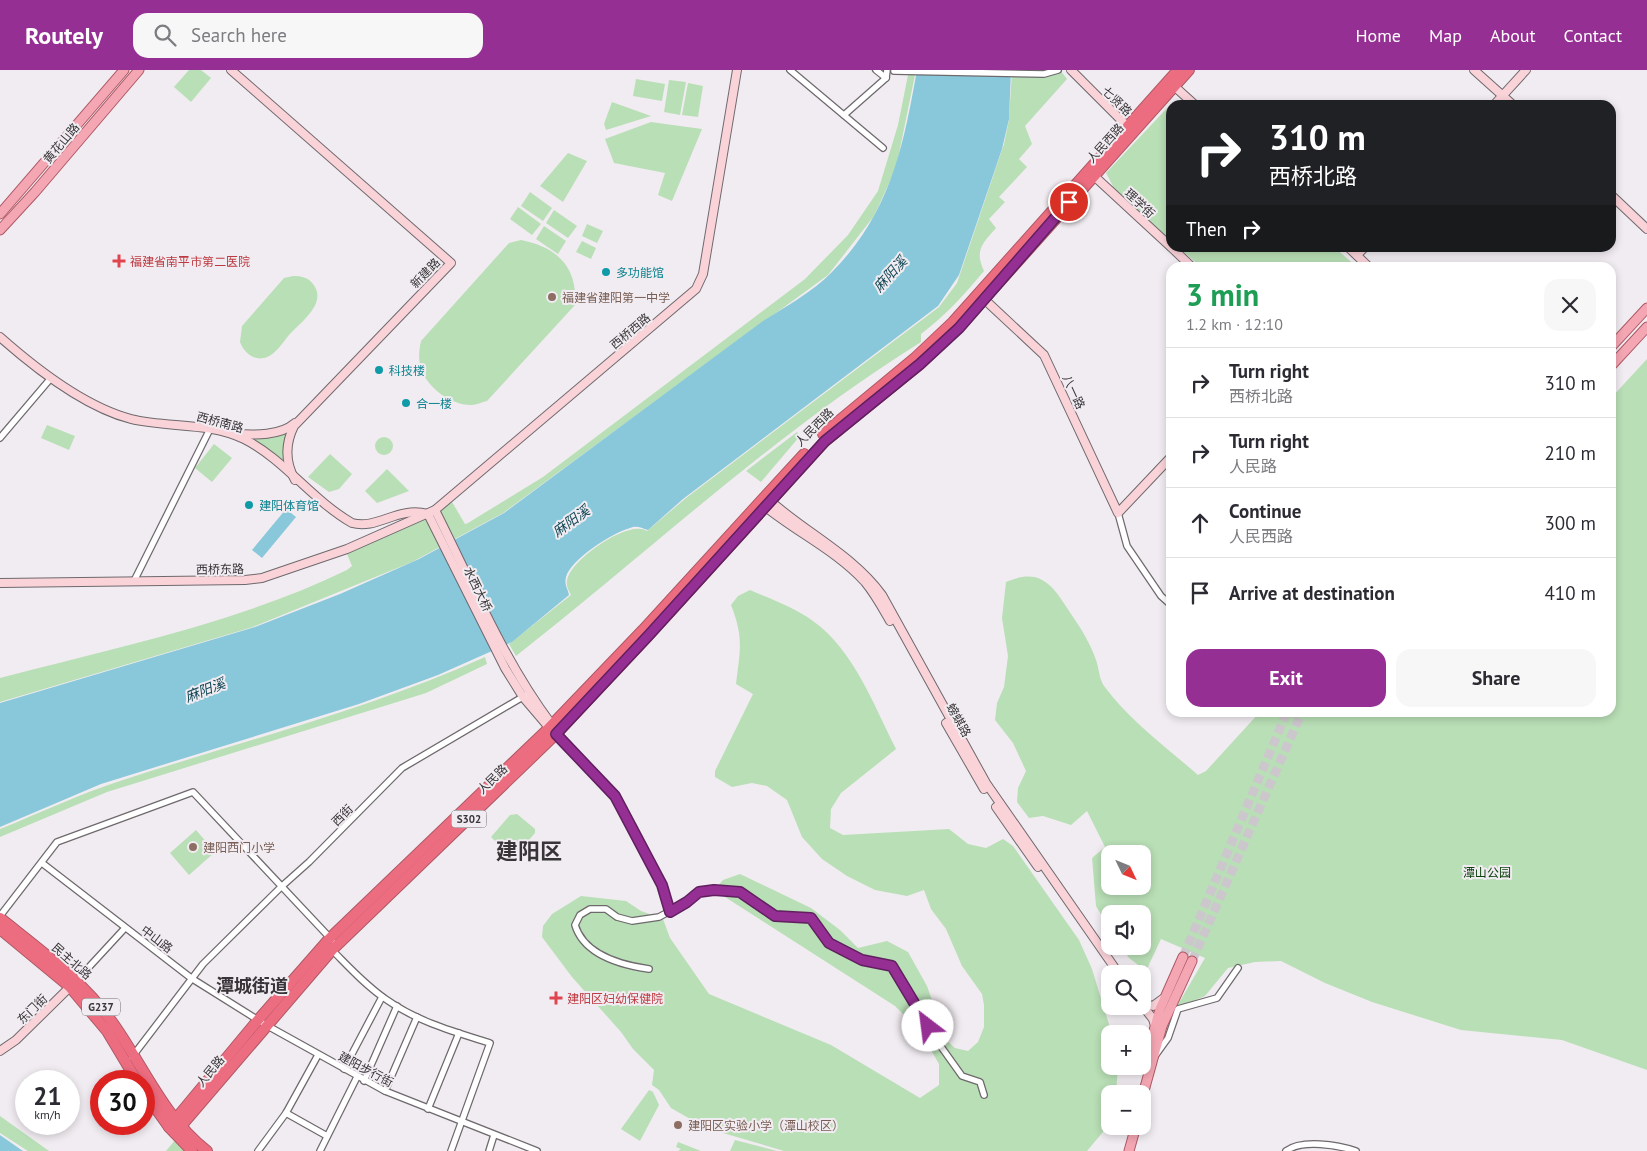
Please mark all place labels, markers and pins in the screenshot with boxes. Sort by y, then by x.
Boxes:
pin [1048,181,1090,223]
marker: 福建省南平市第二医院 [112,254,126,268]
place label: 福建省南平市第二医院 [130,254,250,269]
place label: 多功能馆 [616,265,664,280]
marker: 多功能馆 [600,266,612,278]
place label: 福建省建阳第一中学 [562,290,670,305]
marker: 福建省建阳第一中学 [546,291,558,303]
place label: 科技楼 [389,363,425,378]
marker: 科技楼 [373,364,385,376]
place label: 合一楼 [416,396,452,411]
marker: 合一楼 [400,397,412,409]
place label: 建阳体育馆 [259,498,319,513]
marker: 建阳体育馆 [243,499,255,511]
place label: 建阳西门小学 [203,840,275,855]
marker: 建阳西门小学 [187,841,199,853]
marker: 建阳区妇幼保健院 [549,991,563,1005]
place label: 建阳区妇幼保健院 [567,991,663,1006]
place label: 建阳区实验小学（潭山校区） [688,1118,844,1133]
marker: 建阳区实验小学（潭山校区） [672,1119,684,1131]

